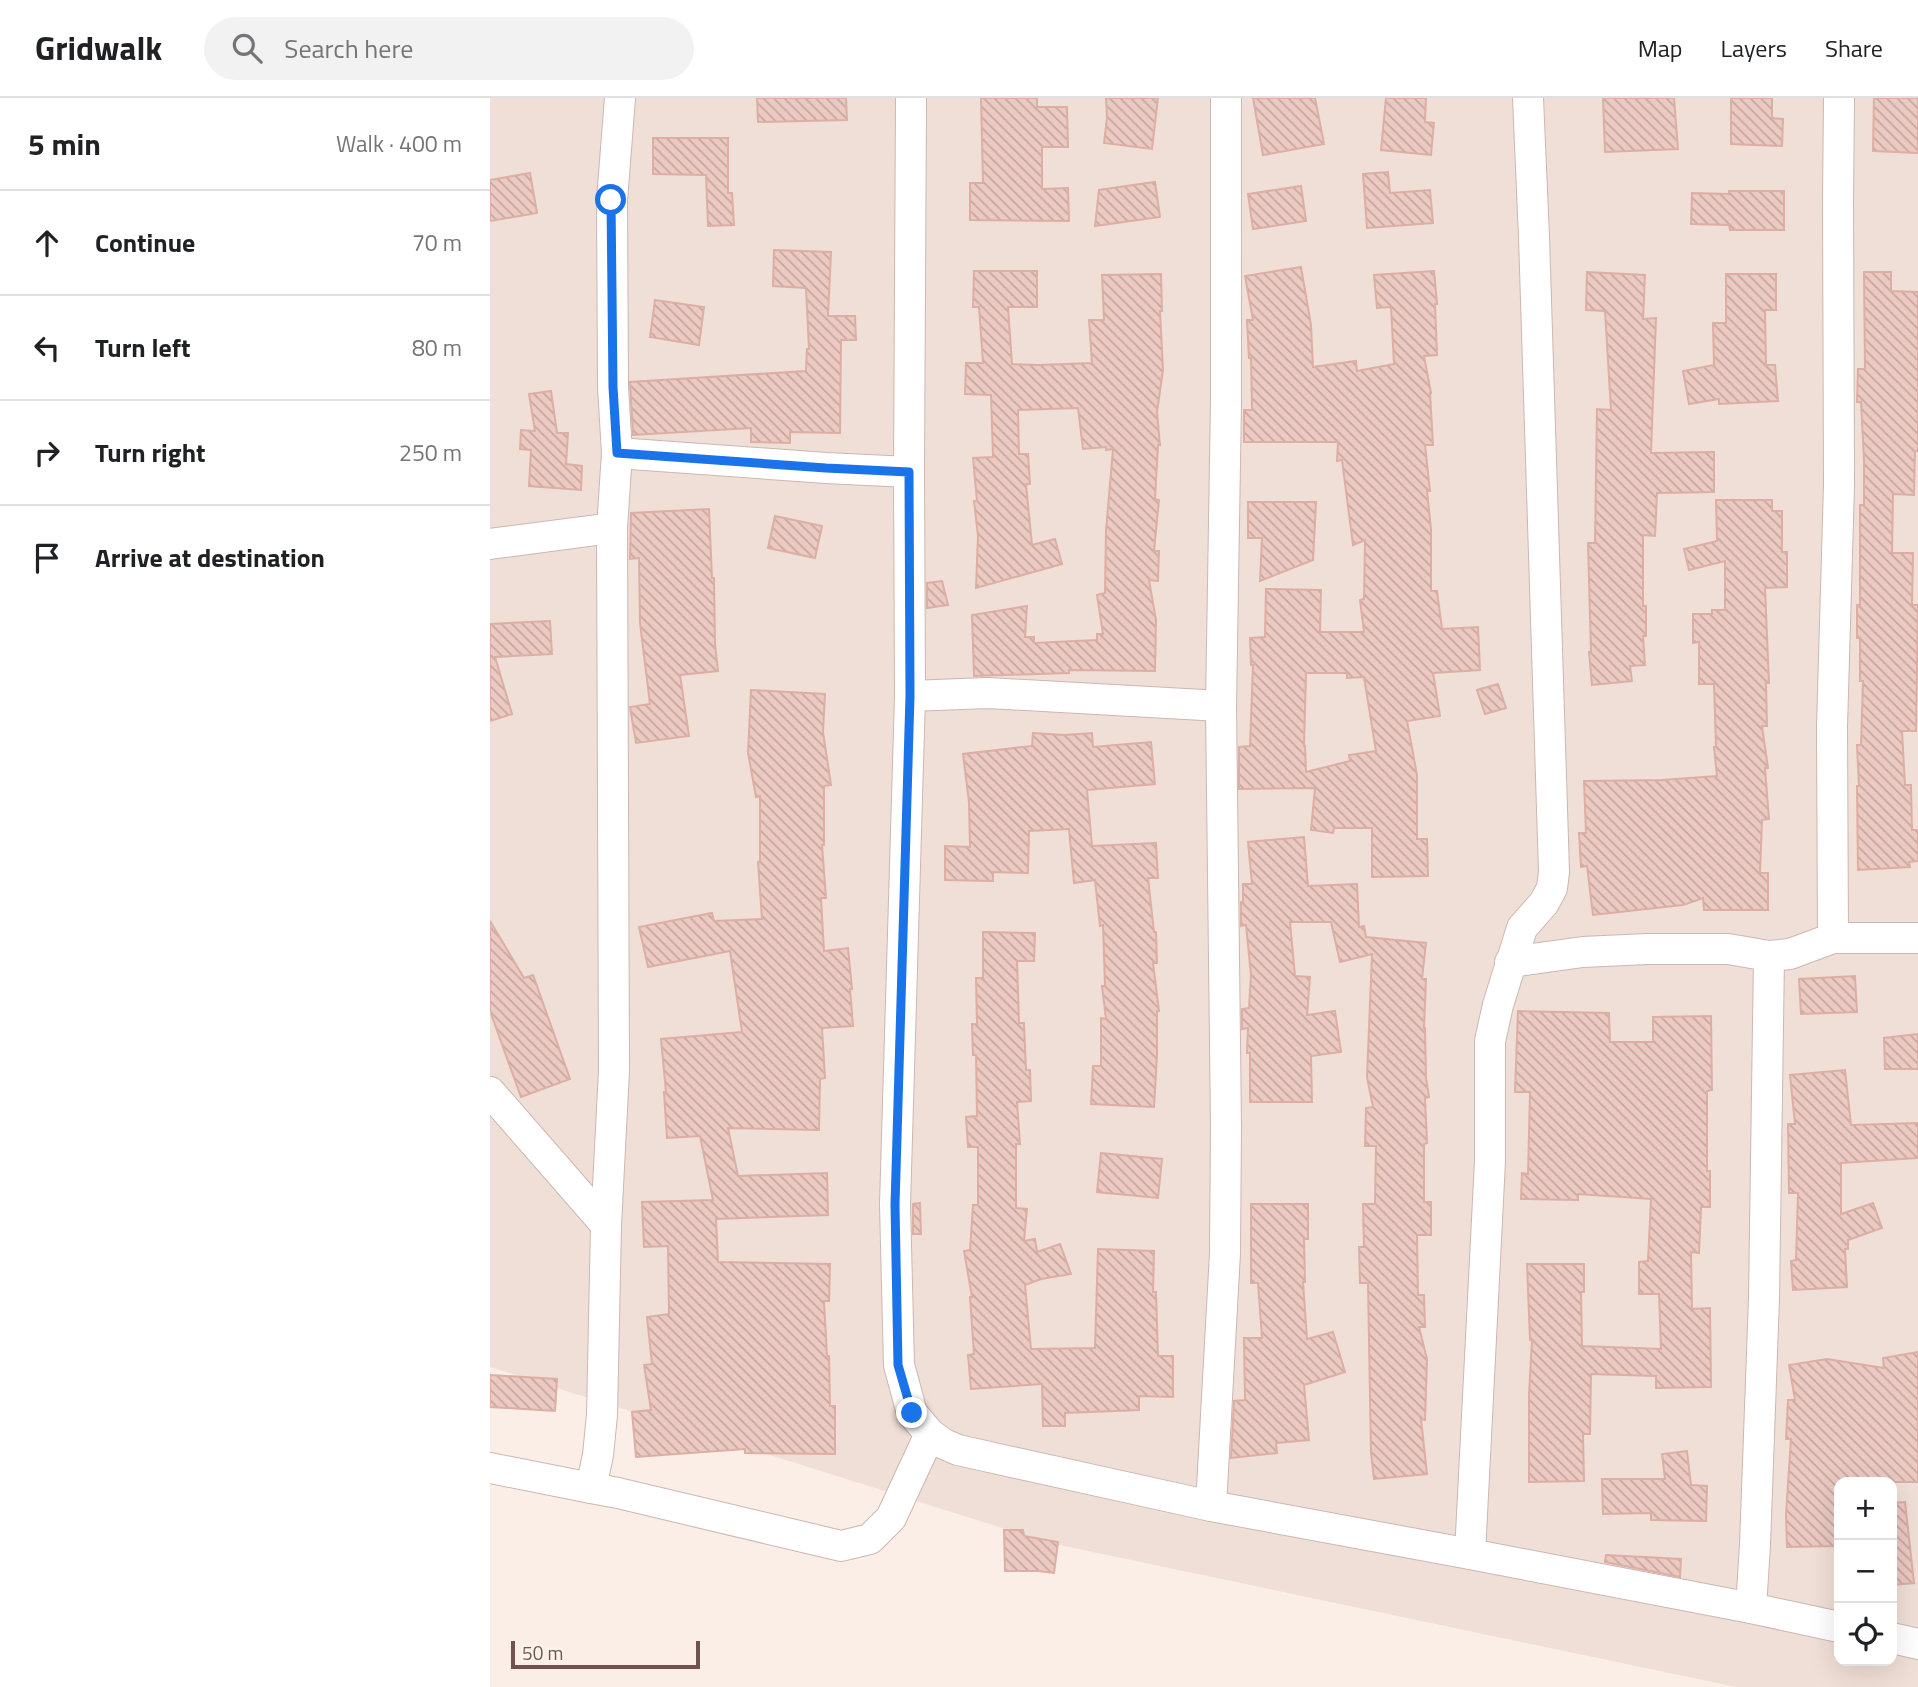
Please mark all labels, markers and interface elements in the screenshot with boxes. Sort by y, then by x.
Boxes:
search box [204,17,694,80]
text: Gridwalk [35,23,162,73]
icon: search [228,29,266,67]
text: Search here [284,29,413,68]
text: Map [1638,30,1683,66]
text: Layers [1721,30,1787,66]
text: Share [1825,30,1883,66]
text: 5 min [28,121,101,167]
text: Walk · 400 m [336,126,462,161]
route start [595,184,626,215]
text: Continue [95,223,195,262]
icon: ahead [28,224,66,262]
text: 70 m [412,225,462,260]
text: Turn left [95,328,190,367]
icon: left [28,329,66,367]
text: 80 m [412,330,462,365]
text: Turn right [95,433,206,472]
icon: right [28,434,66,472]
text: 250 m [399,435,462,470]
text: Arrive at destination [95,538,325,577]
icon: arrive [28,539,66,577]
route end [896,1397,927,1428]
map controls [1834,1477,1897,1666]
button: + [1834,1477,1897,1540]
button: − [1834,1540,1897,1603]
button: locate [1834,1603,1897,1666]
scale bar [511,1638,700,1670]
text: 50 m [522,1638,563,1667]

